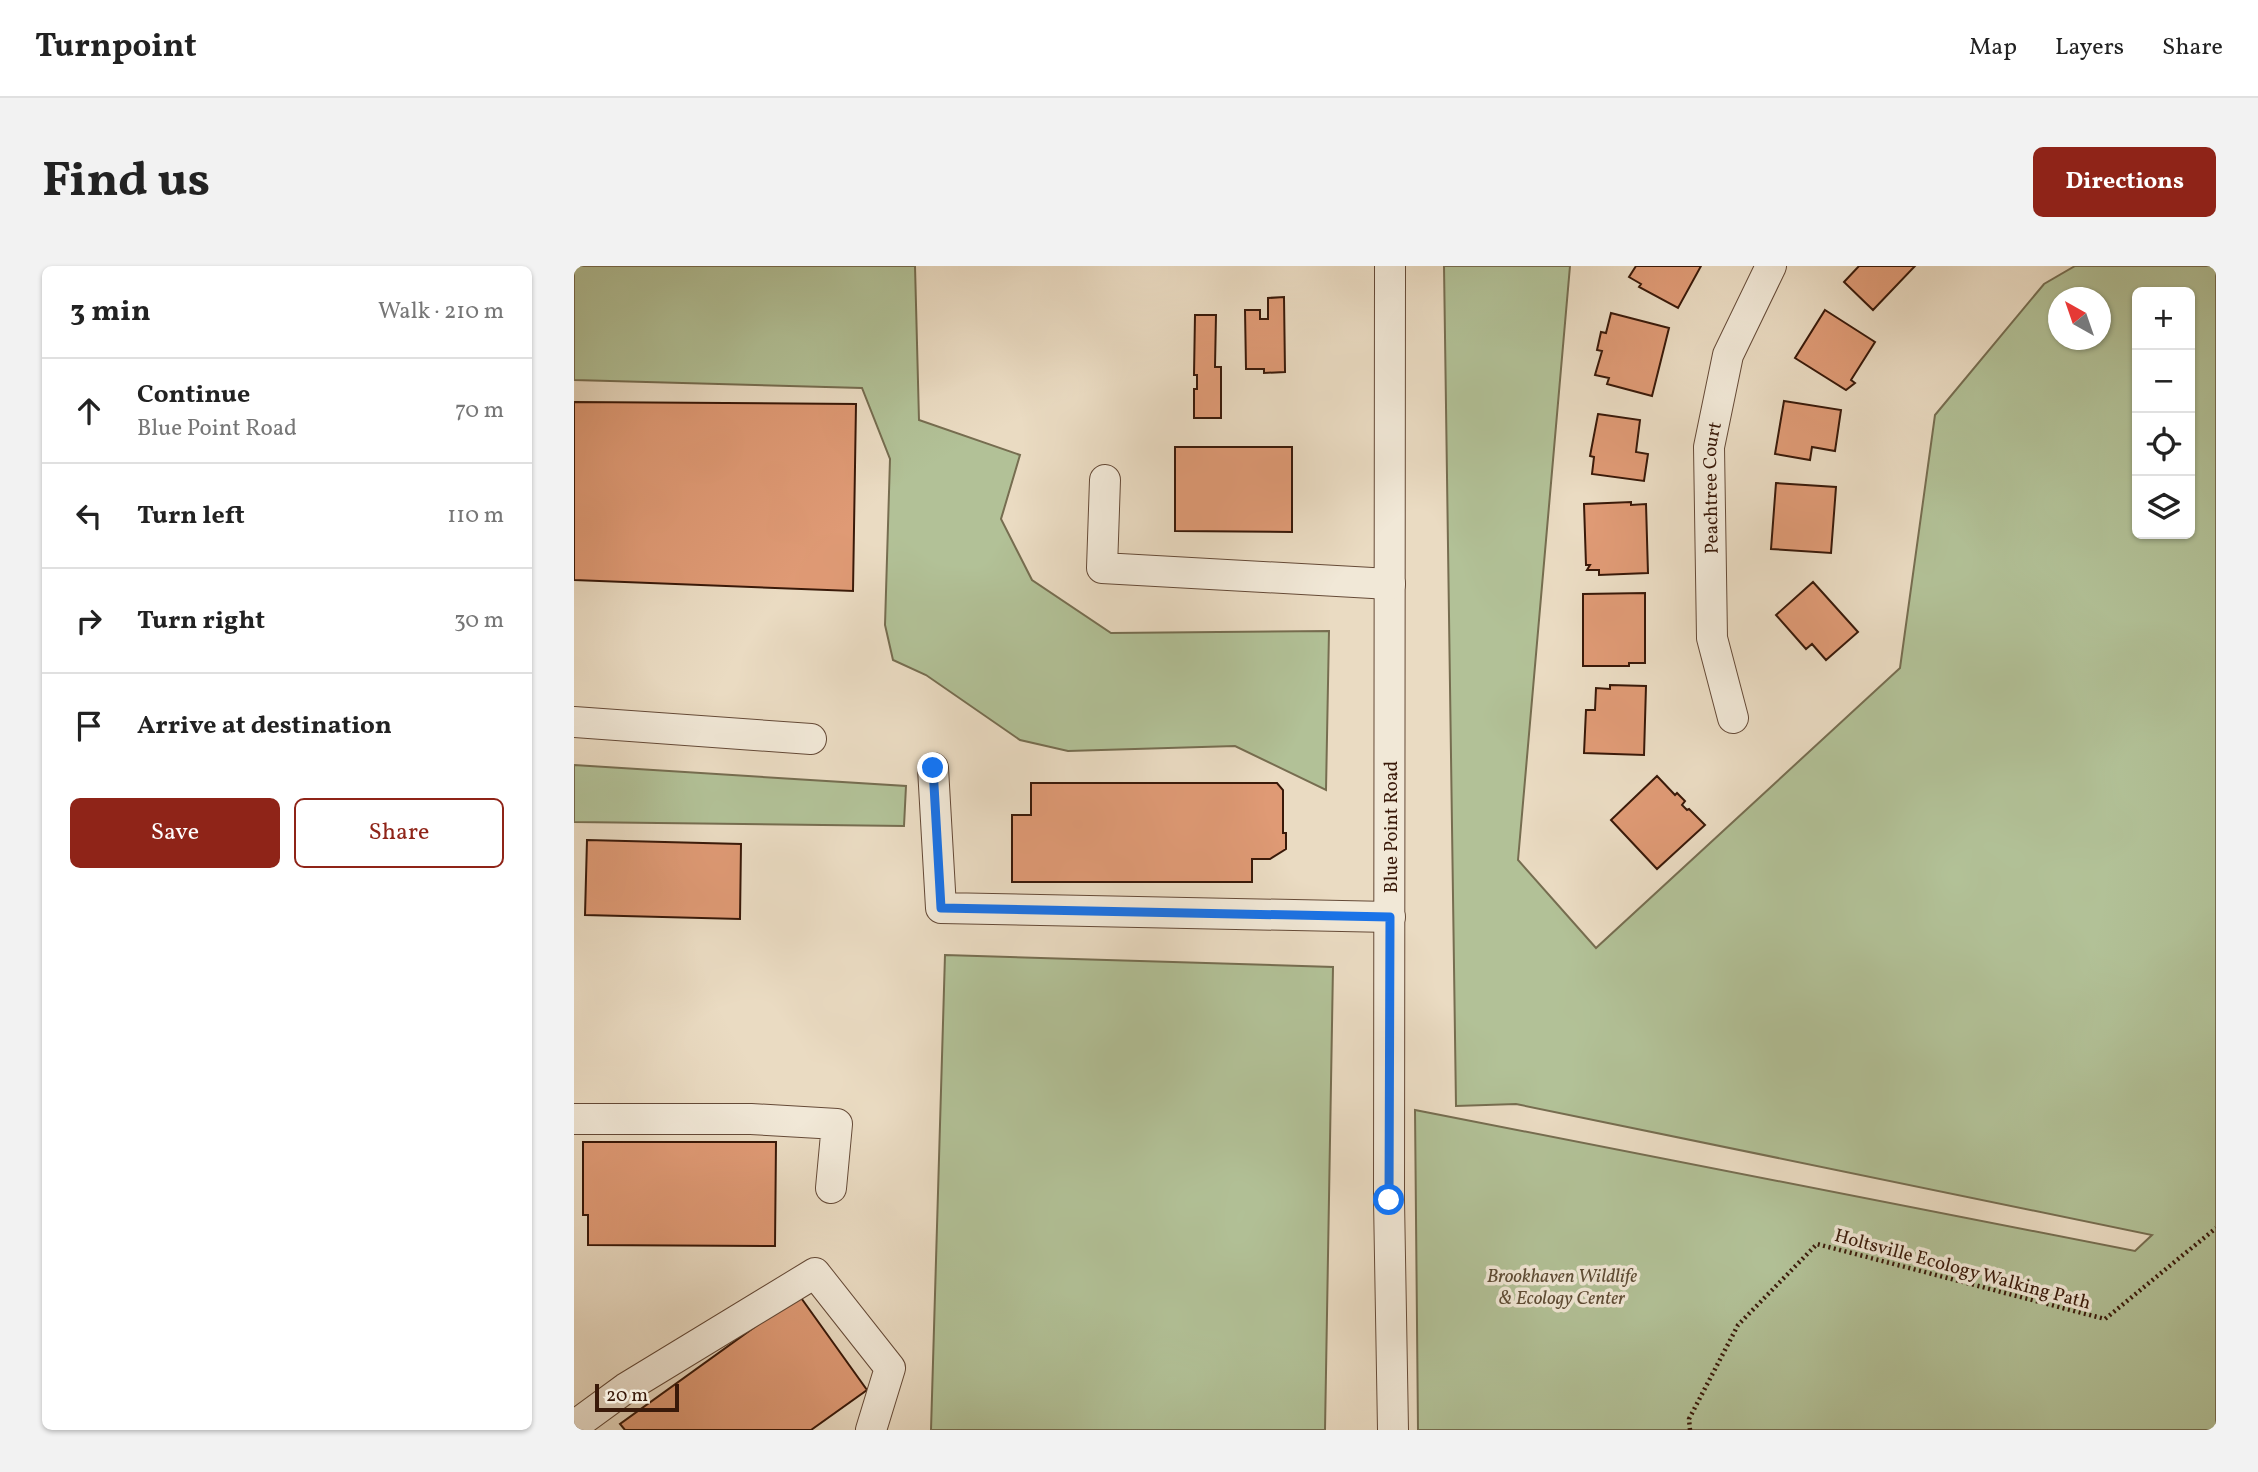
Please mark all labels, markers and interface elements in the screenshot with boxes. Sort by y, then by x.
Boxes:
text: Turnpoint [35,25,197,71]
text: Map [1969,31,2017,65]
text: Layers [2055,31,2124,65]
text: Share [2162,31,2223,65]
button: Directions [2033,147,2216,217]
text: Find us [42,148,210,217]
north arrow [2048,287,2111,350]
map controls [2132,287,2195,539]
button: + [2132,287,2195,350]
text: 3 min [70,291,151,333]
text: Walk · 210 m [378,296,504,328]
button: − [2132,350,2195,413]
text: Continue [137,377,250,413]
icon: ahead [70,392,108,430]
text: 70 m [455,395,504,427]
text: Blue Point Road [137,413,297,445]
button: locate [2132,413,2195,476]
street label: Peachtree Court [1698,419,1729,554]
button: layers [2132,476,2195,539]
icon: left [70,497,108,535]
text: Turn left [137,498,245,534]
text: 110 m [447,500,504,532]
icon: right [70,602,108,640]
text: Turn right [137,603,265,639]
text: 30 m [454,605,504,637]
icon: arrive [70,707,108,745]
text: Arrive at destination [137,708,392,744]
route end [917,752,948,783]
street label: Blue Point Road [1379,761,1405,893]
button: Save [70,798,280,868]
button: Share [294,798,504,868]
route start [1373,1184,1404,1215]
street label: Holtsville Ecology Walking Path [1831,1223,2094,1317]
park label: Brookhaven Wildlife & Ecology Center [1487,1264,1637,1312]
scale bar [595,1381,679,1413]
text: 20 m [606,1383,648,1409]

